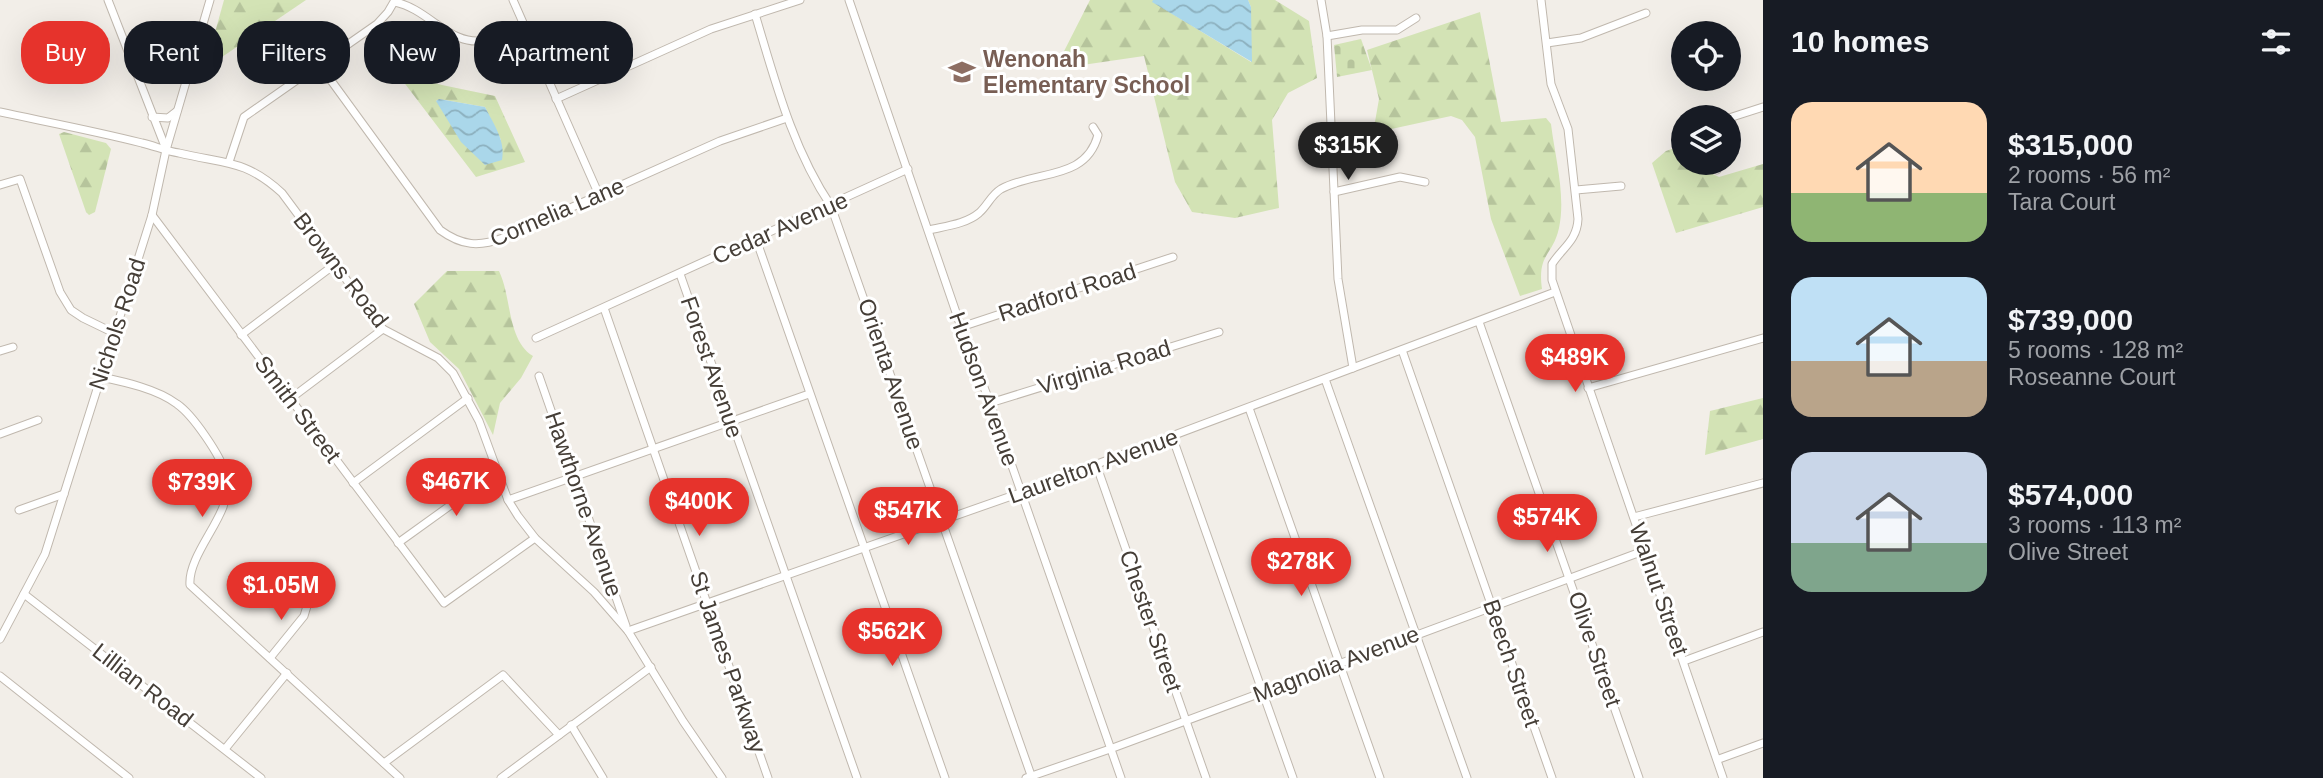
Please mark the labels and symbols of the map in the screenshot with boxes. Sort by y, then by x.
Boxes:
place label: Wenonah Elementary School [983,46,1190,98]
school or university icon: Wenonah Elementary School [947,57,977,87]
pin: $315K [1299,122,1397,182]
street label: Cornelia Lane [486,172,628,252]
street label: Cedar Avenue [708,187,852,269]
street label: Browns Road [288,208,394,332]
street label: Nichols Road [83,255,151,393]
street label: Radford Road [995,258,1139,326]
street label: Forest Avenue [676,293,748,441]
street label: Orienta Avenue [853,295,929,453]
street label: Hudson Avenue [944,308,1024,470]
street label: Virginia Road [1034,334,1174,400]
pin: $489K [1526,334,1624,394]
street label: Smith Street [250,351,347,468]
street label: Hawthorne Avenue [540,408,628,600]
street label: Laurelton Avenue [1005,423,1181,509]
pin: $467K [407,458,505,518]
pin: $739K [153,460,251,519]
pin: $400K [650,478,748,538]
pin: $547K [859,488,957,547]
pin: $574K [1498,494,1596,554]
street label: Walnut Street [1624,519,1694,659]
pin: $278K [1252,538,1350,598]
street label: Chester Street [1115,547,1188,696]
pin: $1.05M [224,562,338,622]
street label: St James Parkway [685,568,771,757]
street label: Olive Street [1563,588,1627,711]
street label: Beech Street [1478,596,1546,731]
pin: $562K [843,608,941,668]
street label: Magnolia Avenue [1249,620,1423,708]
street label: Lillian Road [88,638,198,732]

